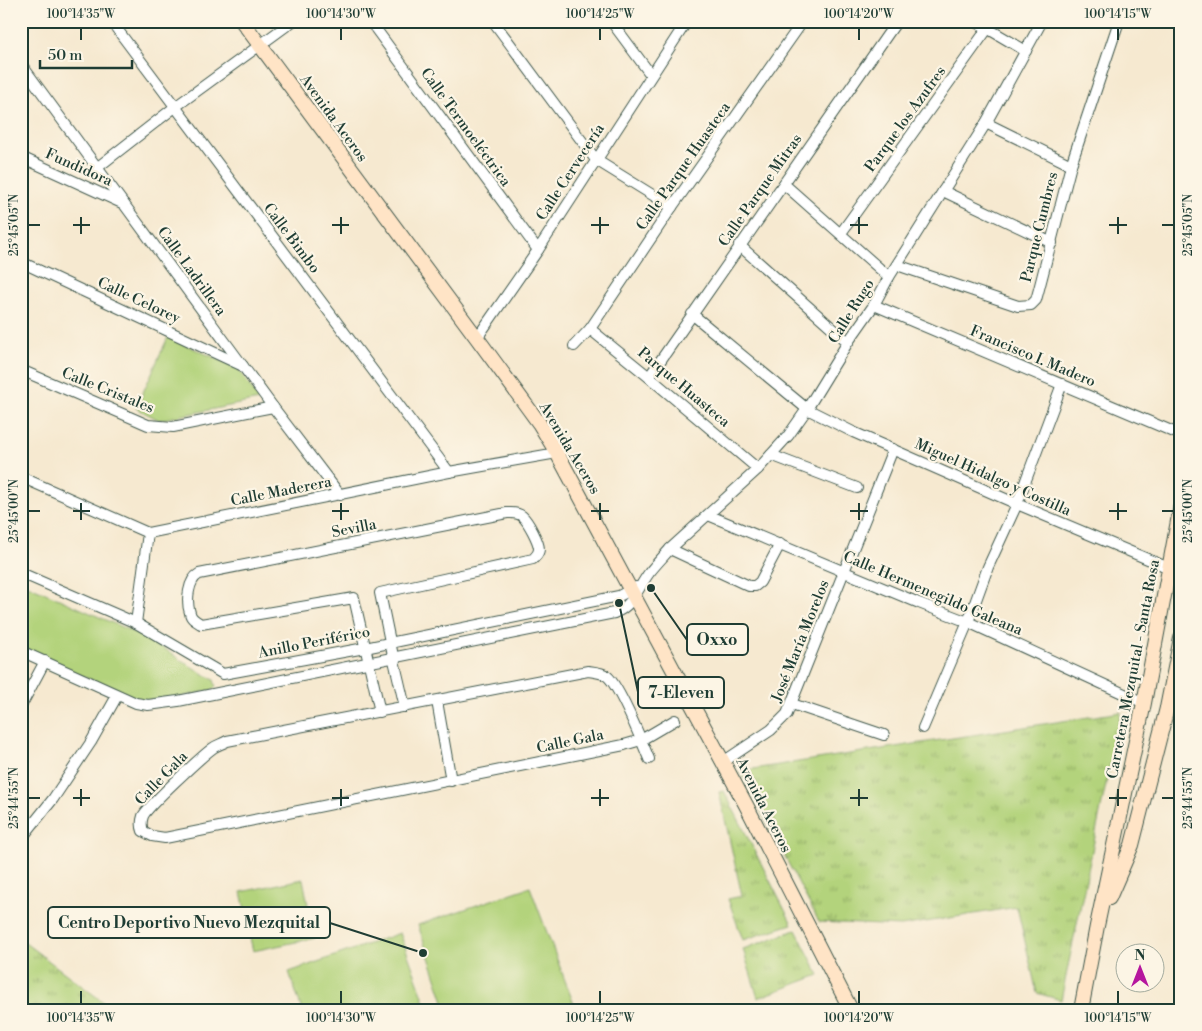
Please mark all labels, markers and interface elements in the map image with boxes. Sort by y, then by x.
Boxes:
text: 100°14'35"W [47,7,116,22]
text: 100°14'30"W [306,7,377,22]
text: 100°14'25"W [566,7,635,22]
text: 100°14'20"W [824,7,895,22]
text: 100°14'15"W [1085,7,1153,22]
scale bar [40,38,132,70]
text: 50 m [48,46,82,65]
street label: Parque los Azufres [861,63,950,176]
street label: Calle Termoeléctrica [416,64,515,191]
street label: Avenida Aceros [295,70,372,166]
street label: Calle Parque Huasteca [632,98,735,234]
street label: Calle Cervecería [532,120,609,224]
street label: Calle Parque Mitras [714,130,806,250]
street label: Fundidora [42,144,116,191]
street label: Parque Cumbres [1017,170,1062,284]
text: 25°45'05"N [7,194,22,256]
text: 25°45'05"N [1181,194,1196,256]
street label: Calle Bimbo [259,199,324,277]
street label: Calle Ladrillera [153,223,231,320]
street label: Calle Celorey [94,273,184,328]
street label: Calle Rugo [824,275,879,347]
street label: Francisco I. Madero [967,321,1098,392]
street label: Parque Huasteca [634,343,734,432]
street label: Calle Cristales [59,363,157,418]
street label: Avenida Aceros [534,398,604,498]
street label: Miguel Hidalgo y Costilla [912,434,1074,521]
street label: Calle Maderera [229,472,334,511]
text: 25°45'00"N [7,479,22,543]
text: 25°45'00"N [1181,479,1196,543]
street label: Sevilla [330,515,378,542]
street label: Calle Hermenegildo Galeana [840,547,1026,640]
street label: Carretera Mezquital - Santa Rosa [1103,557,1164,780]
street label: José María Morelos [767,577,834,706]
street label: Anillo Periférico [256,622,372,663]
callout: Oxxo [687,624,748,655]
text: Oxxo [697,630,737,650]
callout: 7-Eleven [638,677,724,708]
text: 7-Eleven [648,683,714,703]
street label: Calle Gala [535,725,606,758]
street label: Calle Gala [131,747,192,809]
street label: Avenida Aceros [731,754,796,856]
text: 25°44'55"N [7,767,22,829]
text: 25°44'55"N [1181,767,1196,829]
callout: Centro Deportivo Nuevo Mezquital [48,907,330,938]
text: Centro Deportivo Nuevo Mezquital [58,913,321,933]
north arrow [1114,944,1164,994]
text: N [1134,947,1146,965]
text: 100°14'35"W [47,1011,116,1026]
text: 100°14'30"W [306,1011,377,1026]
text: 100°14'25"W [566,1011,635,1026]
text: 100°14'20"W [824,1011,895,1026]
text: 100°14'15"W [1085,1011,1153,1026]

